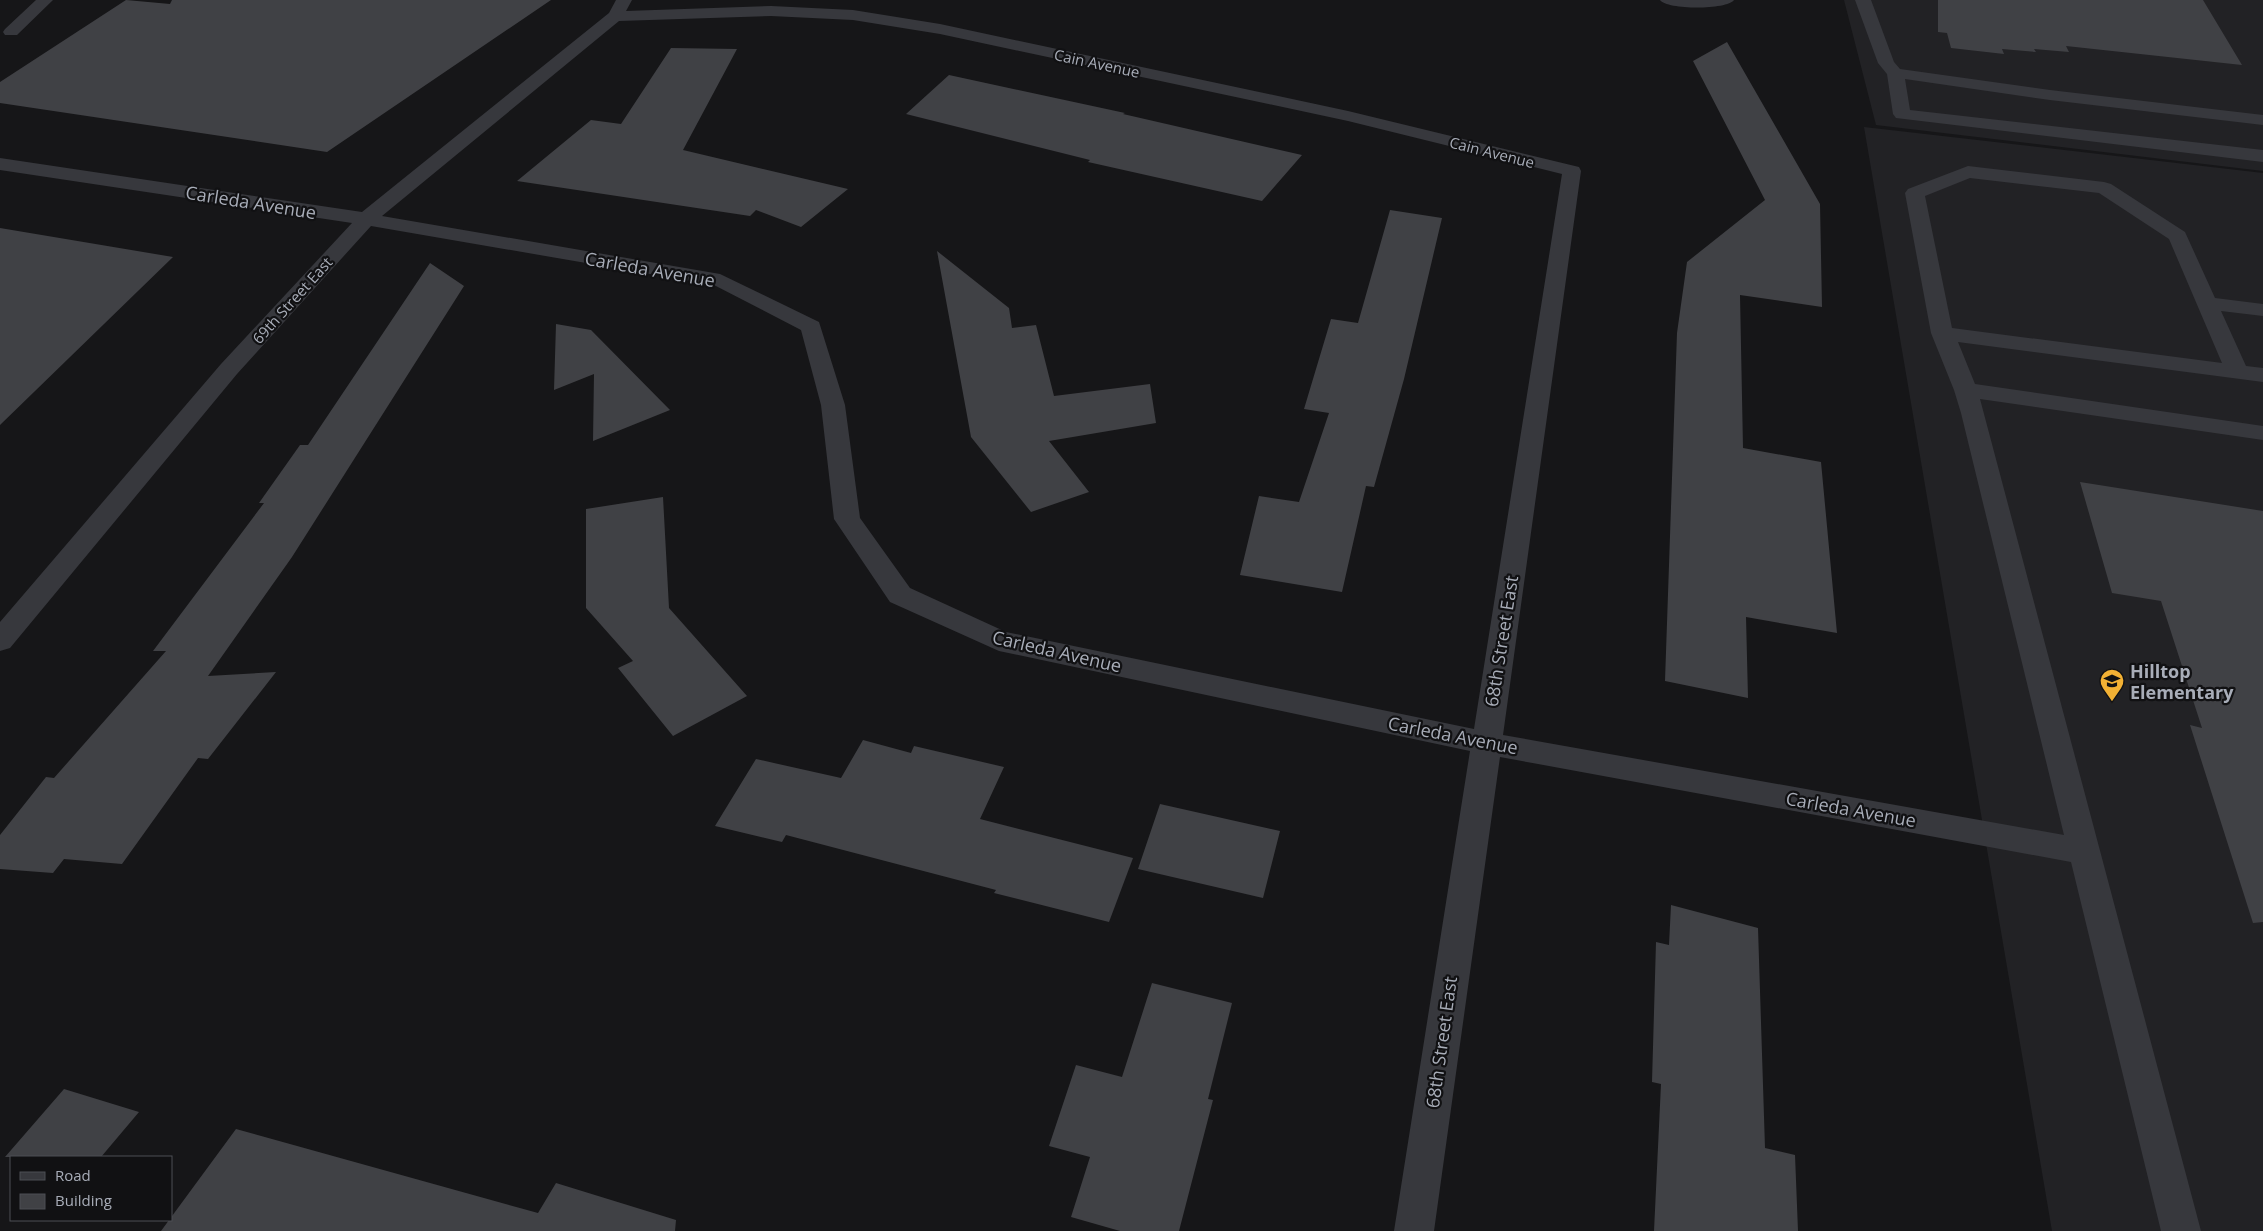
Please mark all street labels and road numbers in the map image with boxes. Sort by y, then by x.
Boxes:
street label: Cain Avenue [1052,44,1142,82]
street label: Cain Avenue [1447,132,1537,172]
street label: Carleda Avenue [184,180,318,224]
street label: Carleda Avenue [583,246,717,292]
street label: 69th Street East [248,252,336,348]
street label: 68th Street East [1479,574,1523,708]
street label: Carleda Avenue [990,624,1124,678]
street label: Carleda Avenue [1386,711,1520,759]
street label: Carleda Avenue [1784,786,1918,832]
street label: 68th Street East [1420,975,1462,1109]

